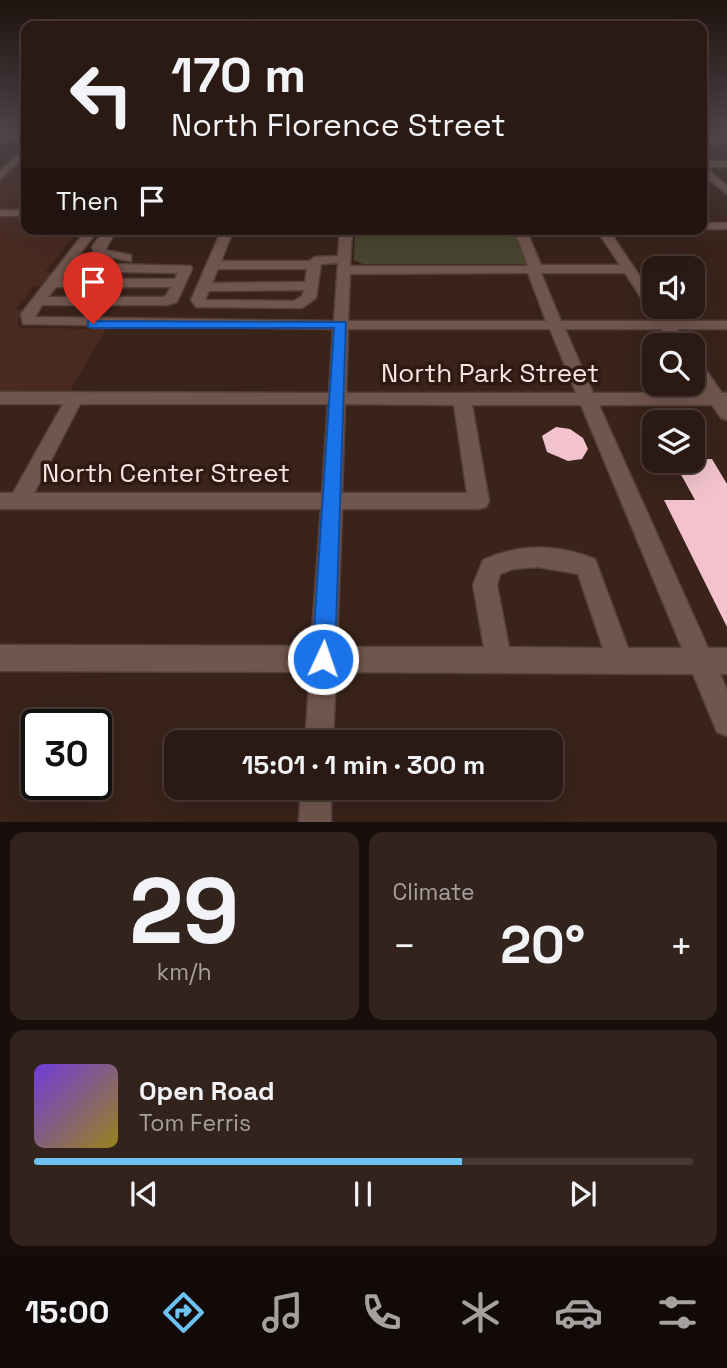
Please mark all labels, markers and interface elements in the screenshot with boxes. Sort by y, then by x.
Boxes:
text: 170 m [171,44,306,106]
icon: left [56,49,147,140]
text: North Florence Street [171,105,506,145]
icon: arrive [133,182,171,220]
text: Then [56,184,119,218]
pin [63,252,123,324]
map controls [642,256,705,473]
button: sound [642,256,705,319]
icon: arrive [74,263,112,301]
button: search [642,333,705,396]
street label: North Park Street [381,356,599,390]
button: layers [642,410,705,473]
street label: North Center Street [42,456,290,490]
position arrow [286,622,360,696]
speed limit sign: 30 [21,709,112,800]
text: 15:01 · 1 min · 300 m [242,748,485,782]
text: 29 [129,853,239,970]
text: Climate [393,877,475,907]
text: 20° [500,912,585,978]
text: − [393,922,416,970]
text: + [669,922,693,970]
text: km/h [157,957,212,987]
text: Open Road [139,1074,275,1108]
text: Tom Ferris [139,1108,251,1138]
icon: previous [125,1175,163,1213]
icon: pause [344,1175,382,1213]
icon: next [564,1175,602,1213]
icon: directions [159,1288,208,1337]
icon: music [258,1288,307,1337]
icon: phone [357,1288,406,1337]
icon: climate [456,1288,505,1337]
icon: car [554,1288,603,1337]
icon: filters [653,1288,702,1337]
text: 15:00 [25,1292,110,1332]

